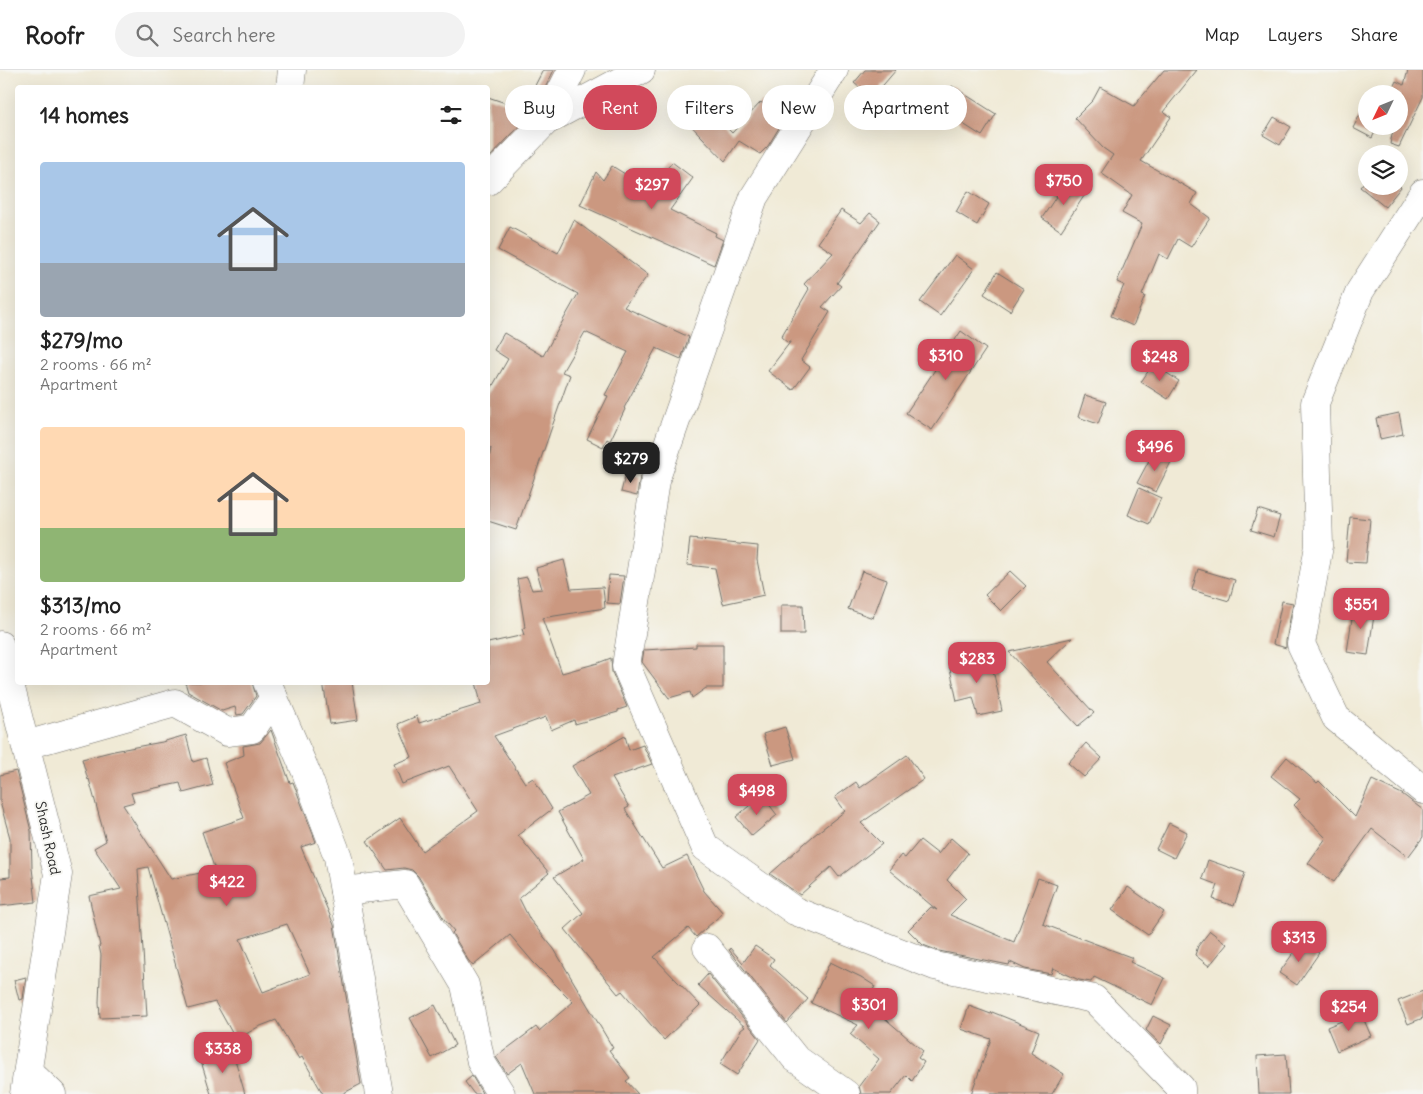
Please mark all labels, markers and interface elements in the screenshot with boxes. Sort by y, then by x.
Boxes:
search box [115,12,465,57]
text: Roofr [25,20,85,50]
icon: search [133,21,161,49]
text: Search here [173,23,276,47]
text: Map [1204,23,1239,46]
text: Layers [1267,23,1323,46]
text: Share [1351,23,1398,46]
chip: Buy [505,85,573,130]
chip: Rent [583,85,657,130]
chip: Filters [667,85,752,130]
chip: New [762,85,834,130]
chip: Apartment [844,85,967,130]
north arrow [1358,85,1408,135]
map controls [1358,85,1408,195]
icon: filters [437,101,465,129]
text: 14 homes [40,102,129,129]
button: layers [1358,145,1408,195]
pin: $750 [1034,164,1094,206]
pin: $297 [622,168,682,210]
text: $750 [1046,170,1082,190]
text: $297 [635,174,669,194]
icon: home [208,194,298,284]
text: $279/mo [40,327,123,354]
pin: $310 [916,338,976,381]
pin: $248 [1130,340,1190,382]
text: $310 [929,345,963,365]
text: $248 [1142,346,1178,366]
text: 2 rooms · 66 m² [40,354,152,374]
text: Apartment [40,374,118,394]
pin: $496 [1125,430,1185,472]
text: $496 [1137,436,1173,456]
pin: $279 [601,442,661,484]
text: $279 [614,448,648,468]
icon: home [208,459,298,549]
pin: $551 [1331,588,1391,630]
text: $313/mo [40,592,121,619]
text: $551 [1344,594,1378,614]
text: 2 rooms · 66 m² [40,619,152,639]
text: Apartment [40,639,118,659]
pin: $283 [947,642,1007,684]
text: $283 [959,648,995,668]
pin: $498 [727,774,787,816]
text: $498 [739,780,775,800]
street label: Shash Road [31,800,65,876]
pin: $422 [197,864,257,907]
text: $422 [209,871,245,891]
pin: $313 [1269,920,1329,963]
text: $313 [1282,927,1316,947]
pin: $301 [839,988,899,1030]
pin: $254 [1319,990,1379,1032]
text: $301 [852,994,886,1014]
text: $254 [1331,996,1367,1016]
pin: $338 [193,1032,253,1074]
text: $338 [205,1038,241,1058]

